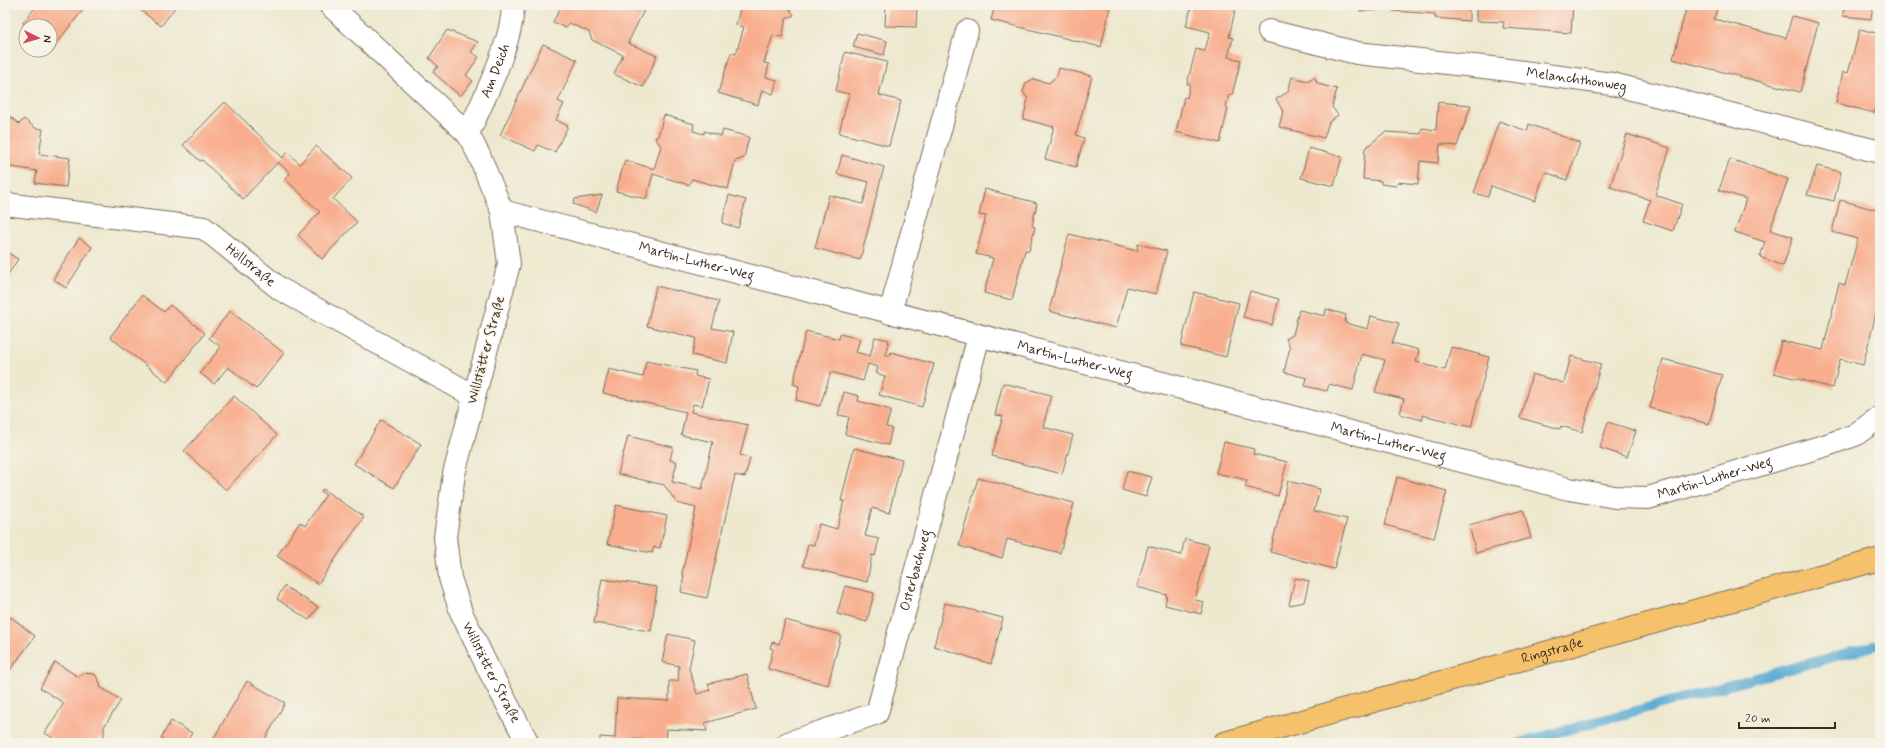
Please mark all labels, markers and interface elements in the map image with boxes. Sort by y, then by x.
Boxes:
north arrow [18,18,58,58]
text: N [40,35,54,43]
street label: Am Deich [477,41,514,101]
street label: Melanchthonweg [1525,64,1629,97]
street label: Martin-Luther-Weg [637,238,756,287]
street label: Höllstraße [222,240,279,291]
street label: Willstätter Straße [463,294,509,406]
street label: Martin-Luther-Weg [1015,337,1135,386]
street label: Martin-Luther-Weg [1329,418,1448,468]
street label: Martin-Luther-Weg [1655,453,1775,504]
street label: Osterbachweg [896,527,937,613]
street label: Willstätter Straße [458,619,525,726]
street label: Ringstraße [1519,634,1585,668]
scale bar [1739,704,1835,730]
text: 20 m [1745,711,1771,727]

